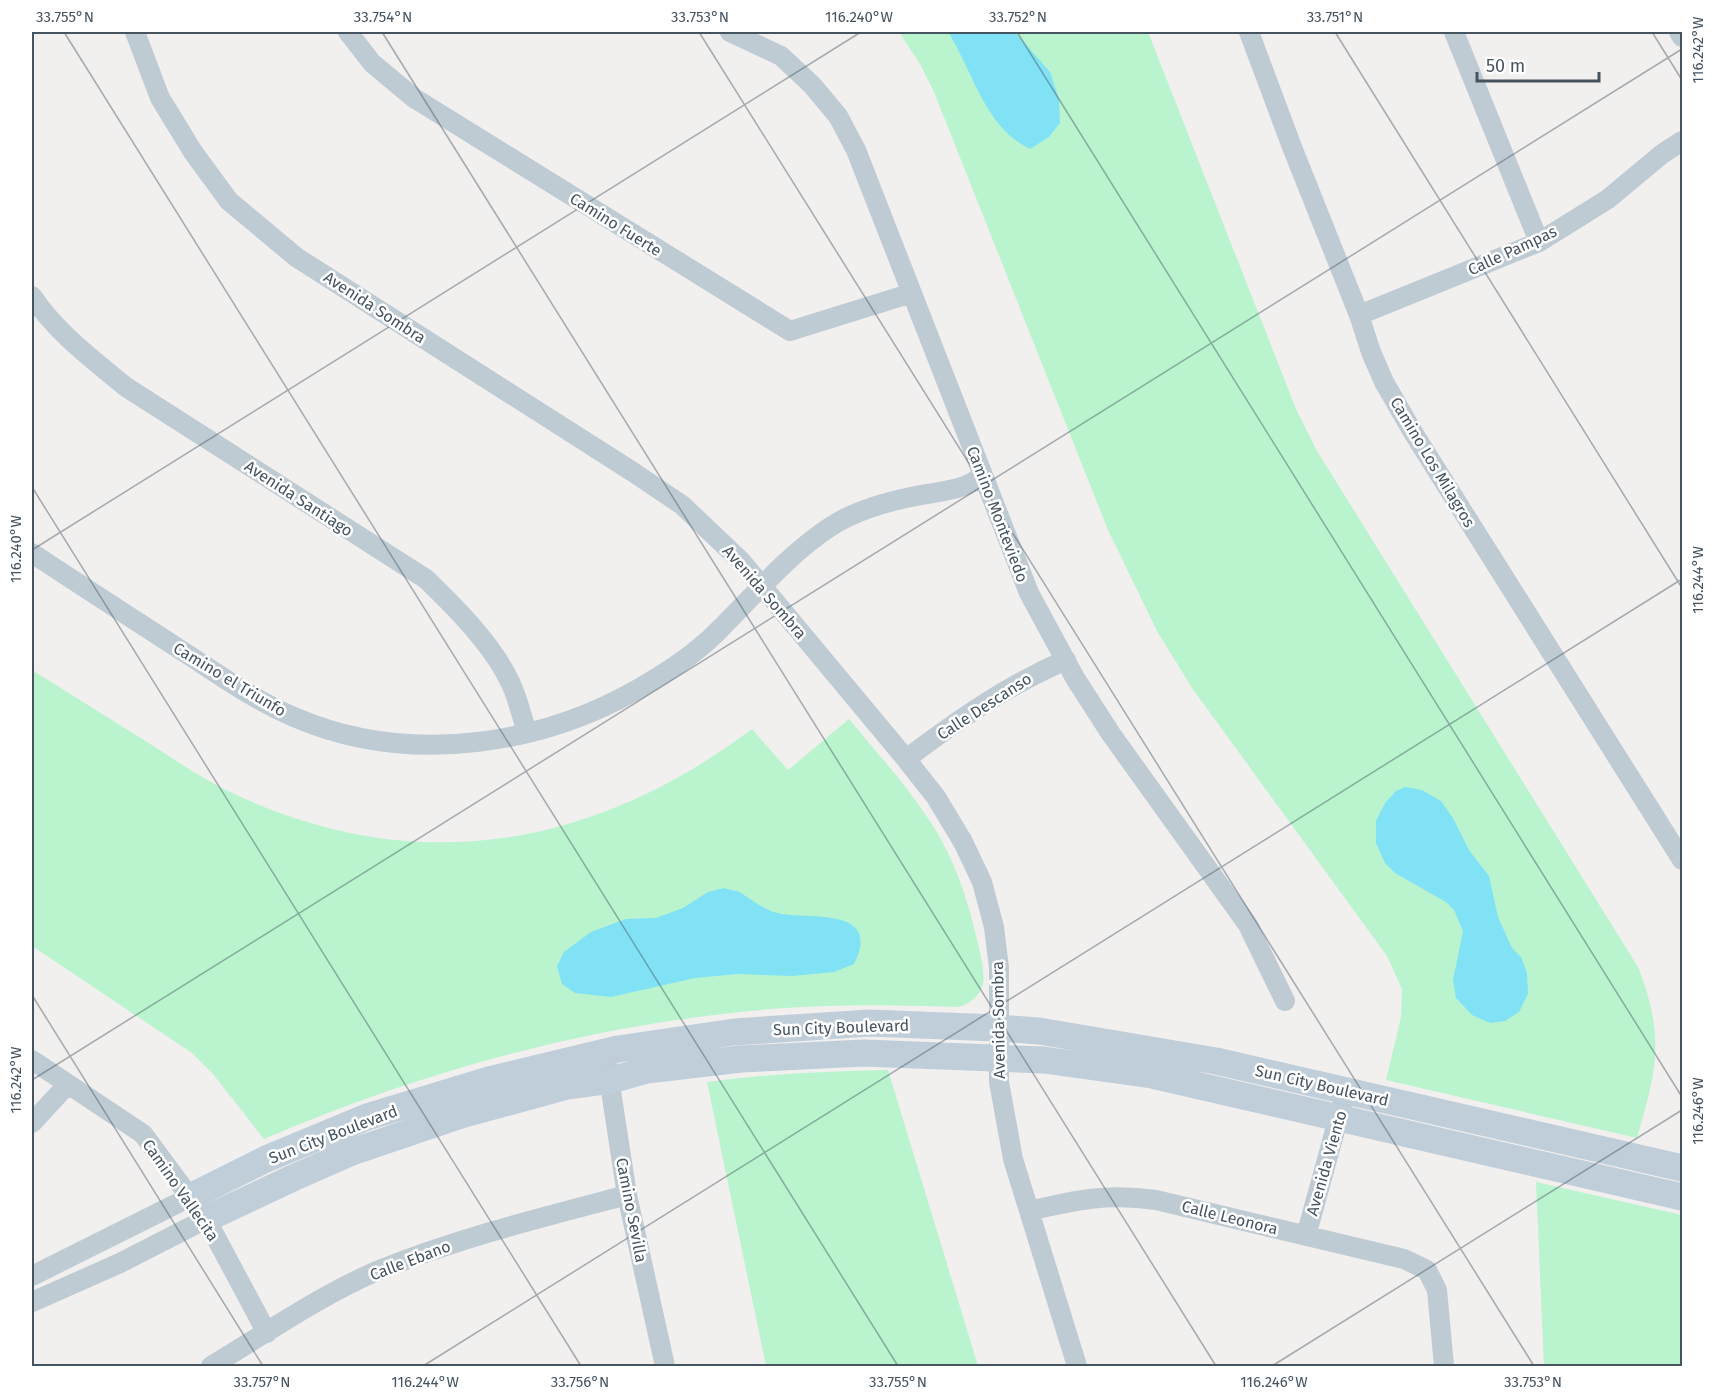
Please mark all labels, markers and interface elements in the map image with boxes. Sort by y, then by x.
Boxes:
text: 33.755°N [36,8,94,26]
text: 33.754°N [354,8,412,26]
text: 33.753°N [671,8,729,26]
text: 116.240°W [825,8,894,26]
text: 33.752°N [989,8,1047,26]
text: 33.751°N [1307,8,1363,26]
text: 116.242°W [1689,16,1707,83]
scale bar [1477,45,1598,83]
text: 50 m [1486,55,1525,77]
street label: Camino Fuerte [566,189,665,260]
street label: Calle Pampas [1465,222,1560,279]
street label: Avenida Sombra [320,267,429,347]
street label: Camino Los Milagros [1386,394,1479,531]
street label: Camino Monteviedo [963,444,1032,585]
street label: Avenida Santiago [241,456,356,540]
text: 116.240°W [7,514,25,583]
street label: Avenida Sombra [719,542,810,643]
text: 116.244°W [1689,546,1707,614]
street label: Camino el Triunfo [170,638,290,721]
street label: Calle Descanso [934,669,1035,744]
street label: Avenida Sombra [988,961,1009,1079]
street label: Sun City Boulevard [773,1016,909,1039]
text: 116.242°W [7,1046,25,1113]
street label: Sun City Boulevard [1253,1061,1390,1110]
text: 116.246°W [1689,1077,1707,1145]
street label: Sun City Boulevard [266,1101,400,1168]
street label: Avenida Viento [1302,1108,1351,1218]
street label: Camino Vallecita [138,1136,223,1245]
street label: Camino Sevilla [612,1156,651,1264]
street label: Calle Leonora [1180,1196,1280,1239]
street label: Calle Ebano [367,1236,453,1285]
text: 33.757°N [233,1373,291,1391]
text: 116.244°W [391,1373,459,1391]
text: 33.756°N [551,1373,609,1391]
text: 33.755°N [869,1373,927,1391]
text: 116.246°W [1240,1373,1308,1391]
text: 33.753°N [1504,1373,1562,1391]

